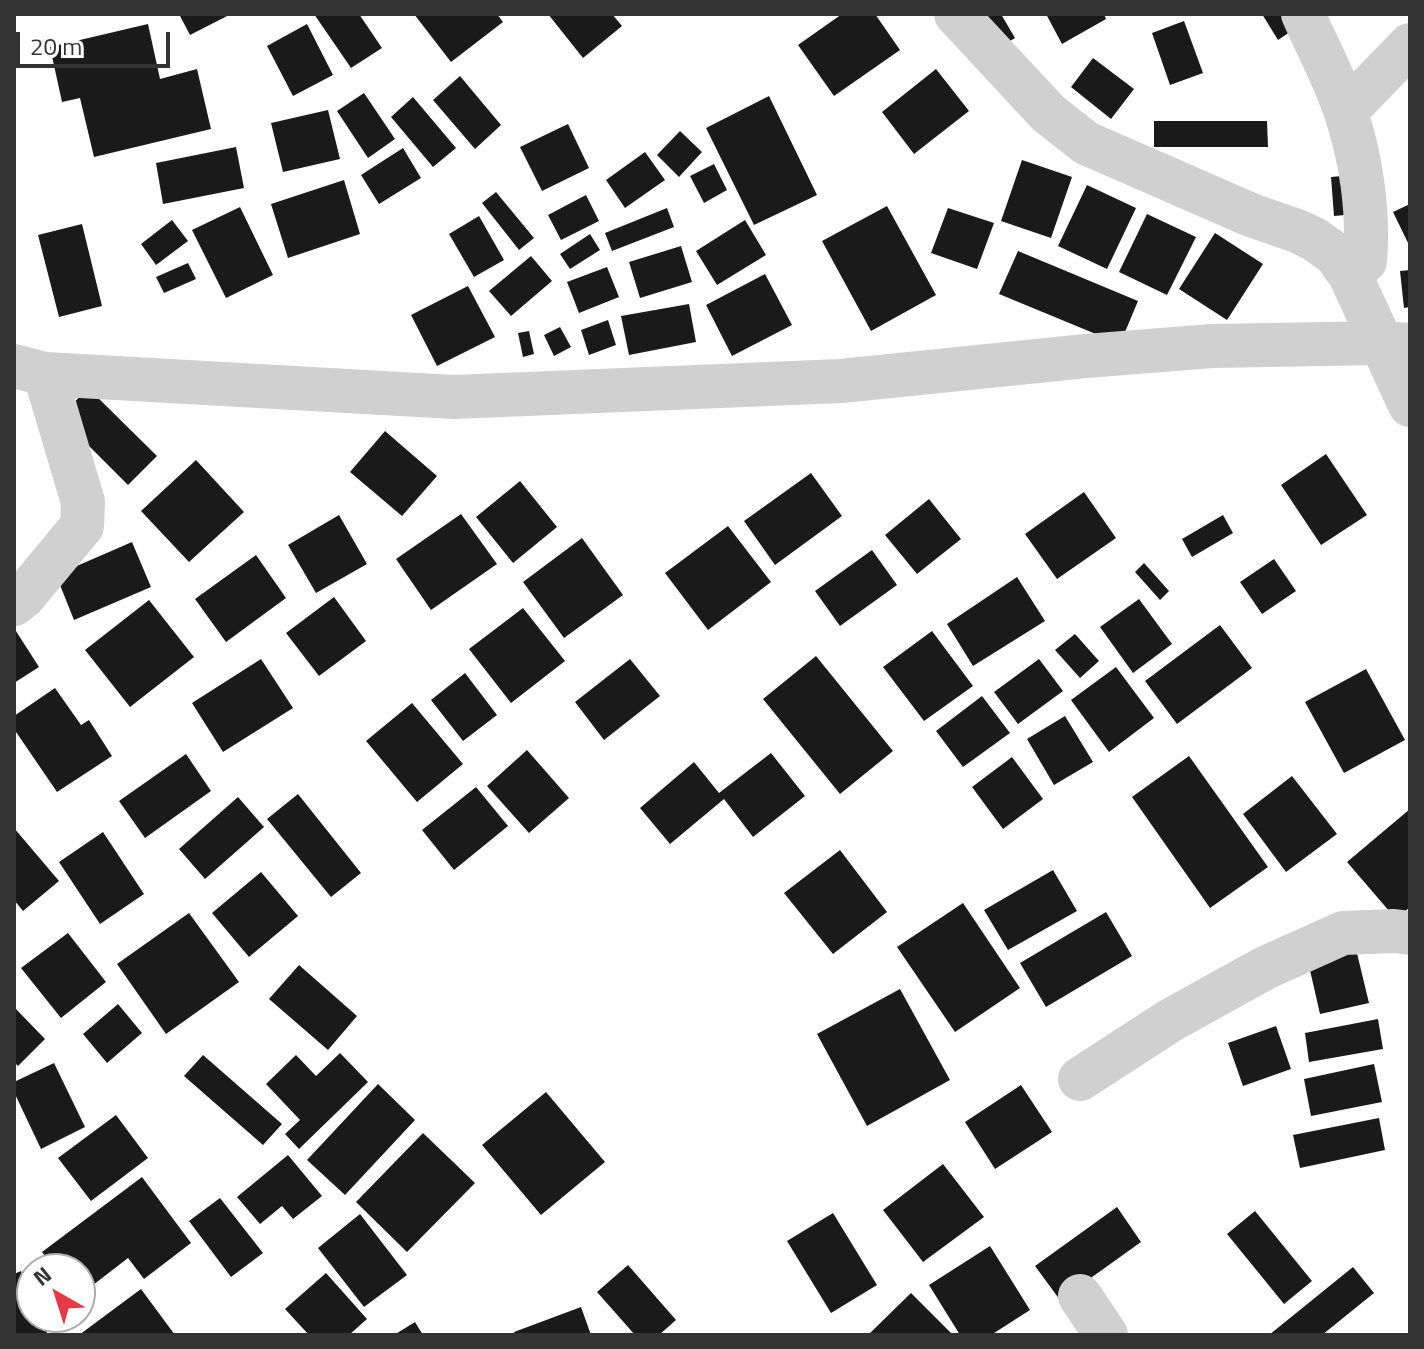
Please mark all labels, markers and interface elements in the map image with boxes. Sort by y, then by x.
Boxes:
scale bar [20,16,174,66]
text: 20 m [30,28,82,64]
north arrow [16,1253,96,1333]
text: N [26,1258,59,1294]

